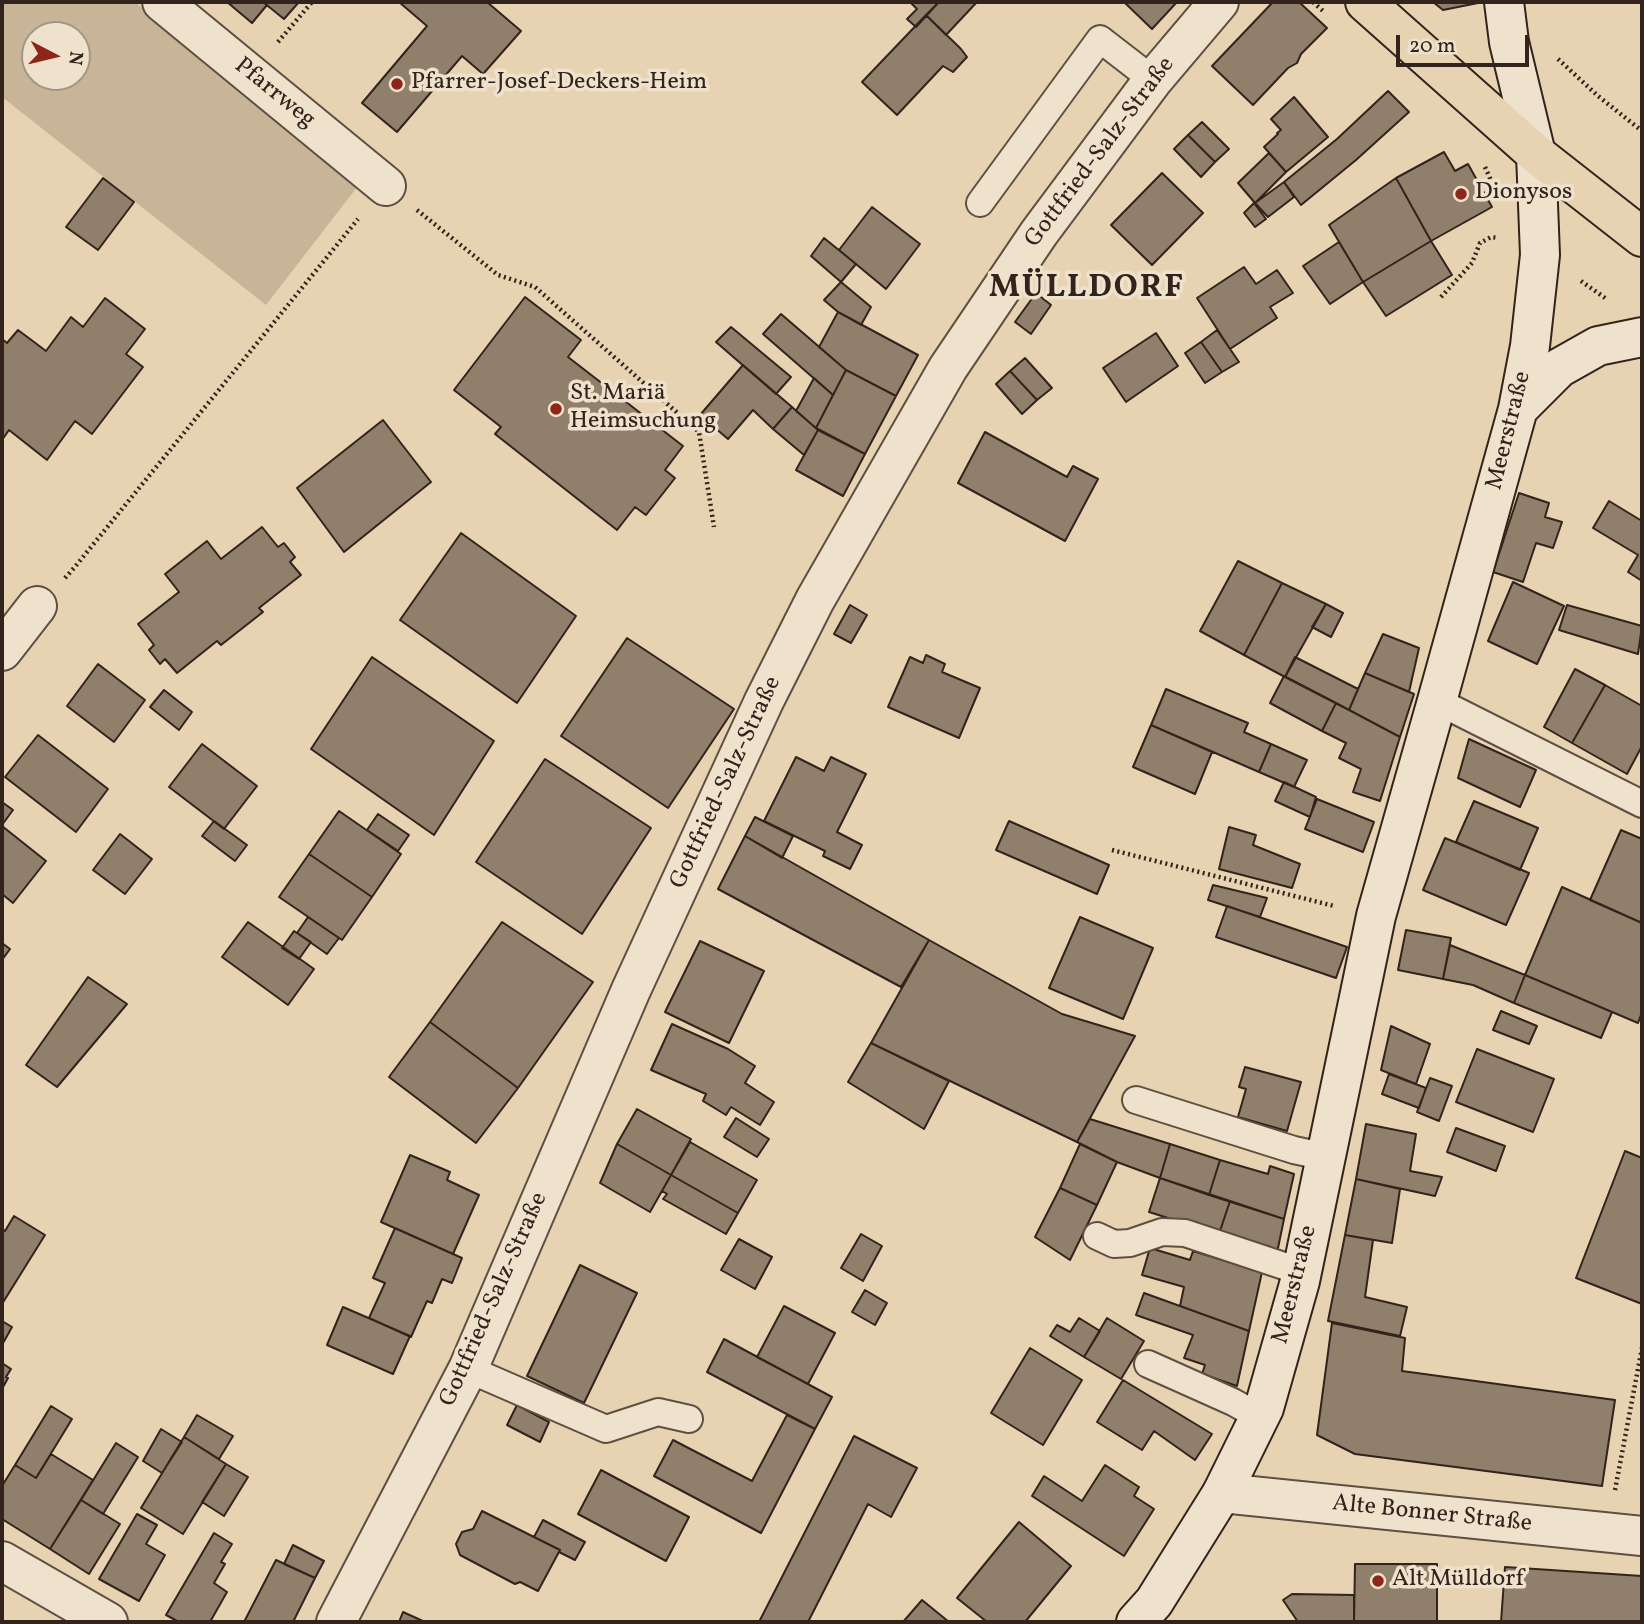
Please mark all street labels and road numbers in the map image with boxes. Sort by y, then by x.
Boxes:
street label: Gottfried-Salz-Straße [1020,52,1182,254]
street label: Pfarrweg [228,53,320,135]
street label: Meerstraße [1481,369,1539,493]
street label: Gottfried-Salz-Straße [665,672,789,894]
street label: Gottfried-Salz-Straße [435,1189,555,1411]
street label: Meerstraße [1267,1223,1325,1347]
street label: Alte Bonner Straße [1331,1490,1533,1540]

